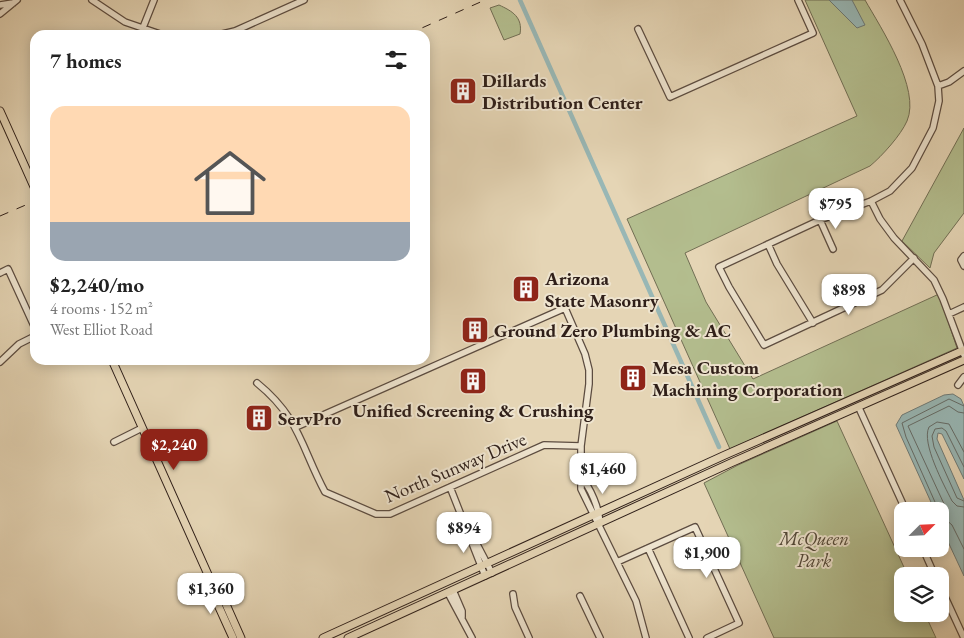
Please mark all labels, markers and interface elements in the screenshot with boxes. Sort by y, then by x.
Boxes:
icon: filters [382,46,410,74]
text: 7 homes [50,47,122,74]
place label: Dillards Distribution Center [482,68,643,115]
building icon: Dillards Distribution Center [448,76,478,106]
icon: home [185,138,275,228]
pin: $795 [806,188,866,230]
text: $795 [820,193,852,214]
place label: Arizona State Masonry [544,266,660,313]
text: $2,240/mo [50,271,144,298]
building icon: Arizona State Masonry [511,274,541,304]
pin: $898 [819,274,879,316]
text: $898 [833,279,865,300]
text: 4 rooms · 152 m² [50,298,153,319]
building icon: Ground Zero Plumbing & AC [460,315,490,345]
place label: Ground Zero Plumbing & AC [494,318,731,343]
text: West Elliot Road [50,319,153,340]
place label: Mesa Custom Machining Corporation [652,355,843,402]
building icon: Mesa Custom Machining Corporation [618,363,648,393]
building icon: Unified Screening & Crushing [458,366,488,396]
place label: Unified Screening & Crushing [352,398,594,423]
building icon: ServPro [244,403,274,433]
place label: ServPro [278,406,342,431]
street label: North Sunway Drive [381,426,530,509]
pin: $2,240 [133,428,215,471]
text: $2,240 [151,434,197,455]
pin: $1,460 [562,452,644,495]
text: $1,460 [580,458,626,479]
north arrow [894,502,949,558]
map controls [894,502,949,622]
pin: $894 [434,512,494,554]
text: $894 [448,517,480,538]
park label: McQueen Park [778,526,849,573]
pin: $1,900 [666,536,748,579]
text: $1,900 [684,542,730,563]
button: layers [894,567,949,622]
pin: $1,360 [170,572,252,615]
text: $1,360 [188,578,234,599]

